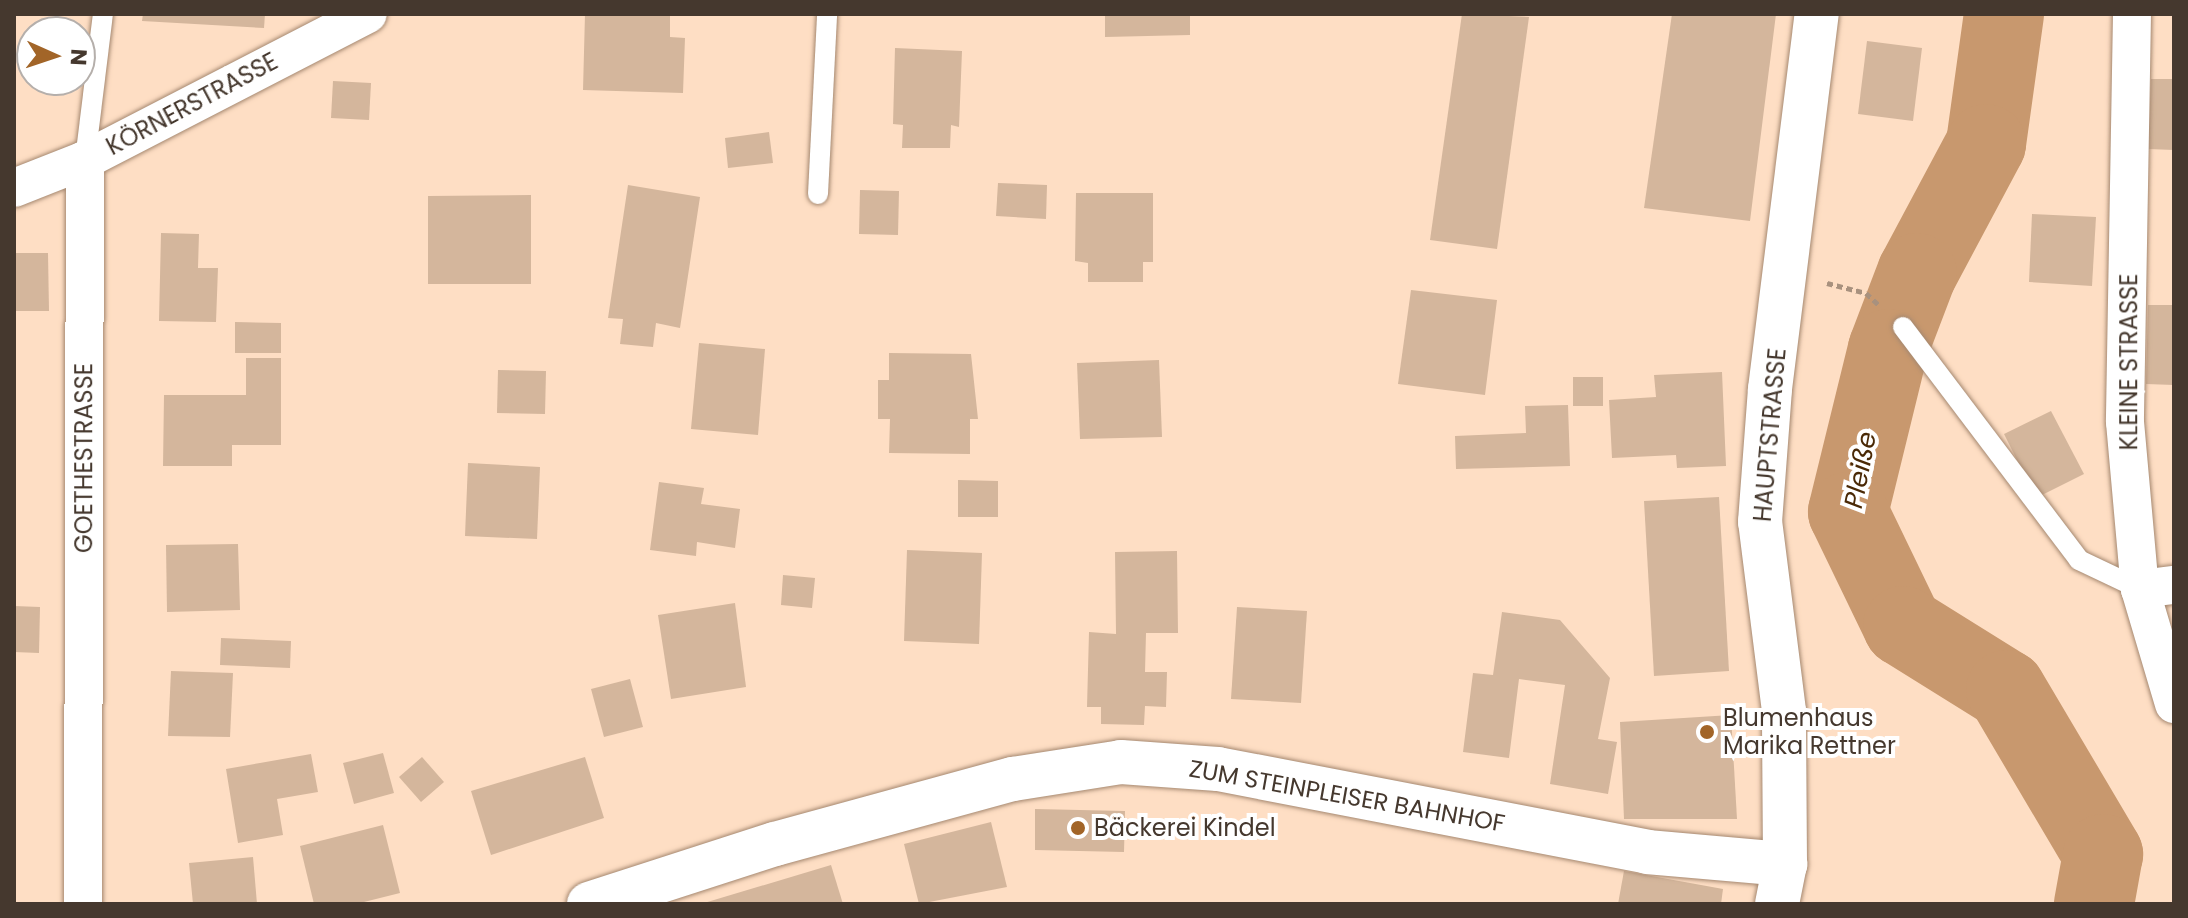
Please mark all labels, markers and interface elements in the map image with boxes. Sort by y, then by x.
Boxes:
north arrow [16,16,96,96]
street label: KÖRNERSTRASSE [101,47,283,161]
text: N [63,48,94,66]
street label: KLEINE STRASSE [2115,274,2143,450]
street label: HAUPTSTRASSE [1748,347,1792,523]
street label: GOETHESTRASSE [70,363,98,553]
water label: Pleiße [1838,429,1884,511]
place label: Blumenhaus Marika Rettner [1723,704,1896,760]
marker: Blumenhaus Marika Rettner [1698,723,1716,741]
street label: ZUM STEINPLEISER BAHNHOF [1187,754,1507,838]
place label: Bäckerei Kindel [1094,814,1276,842]
marker: Bäckerei Kindel [1069,819,1087,837]

